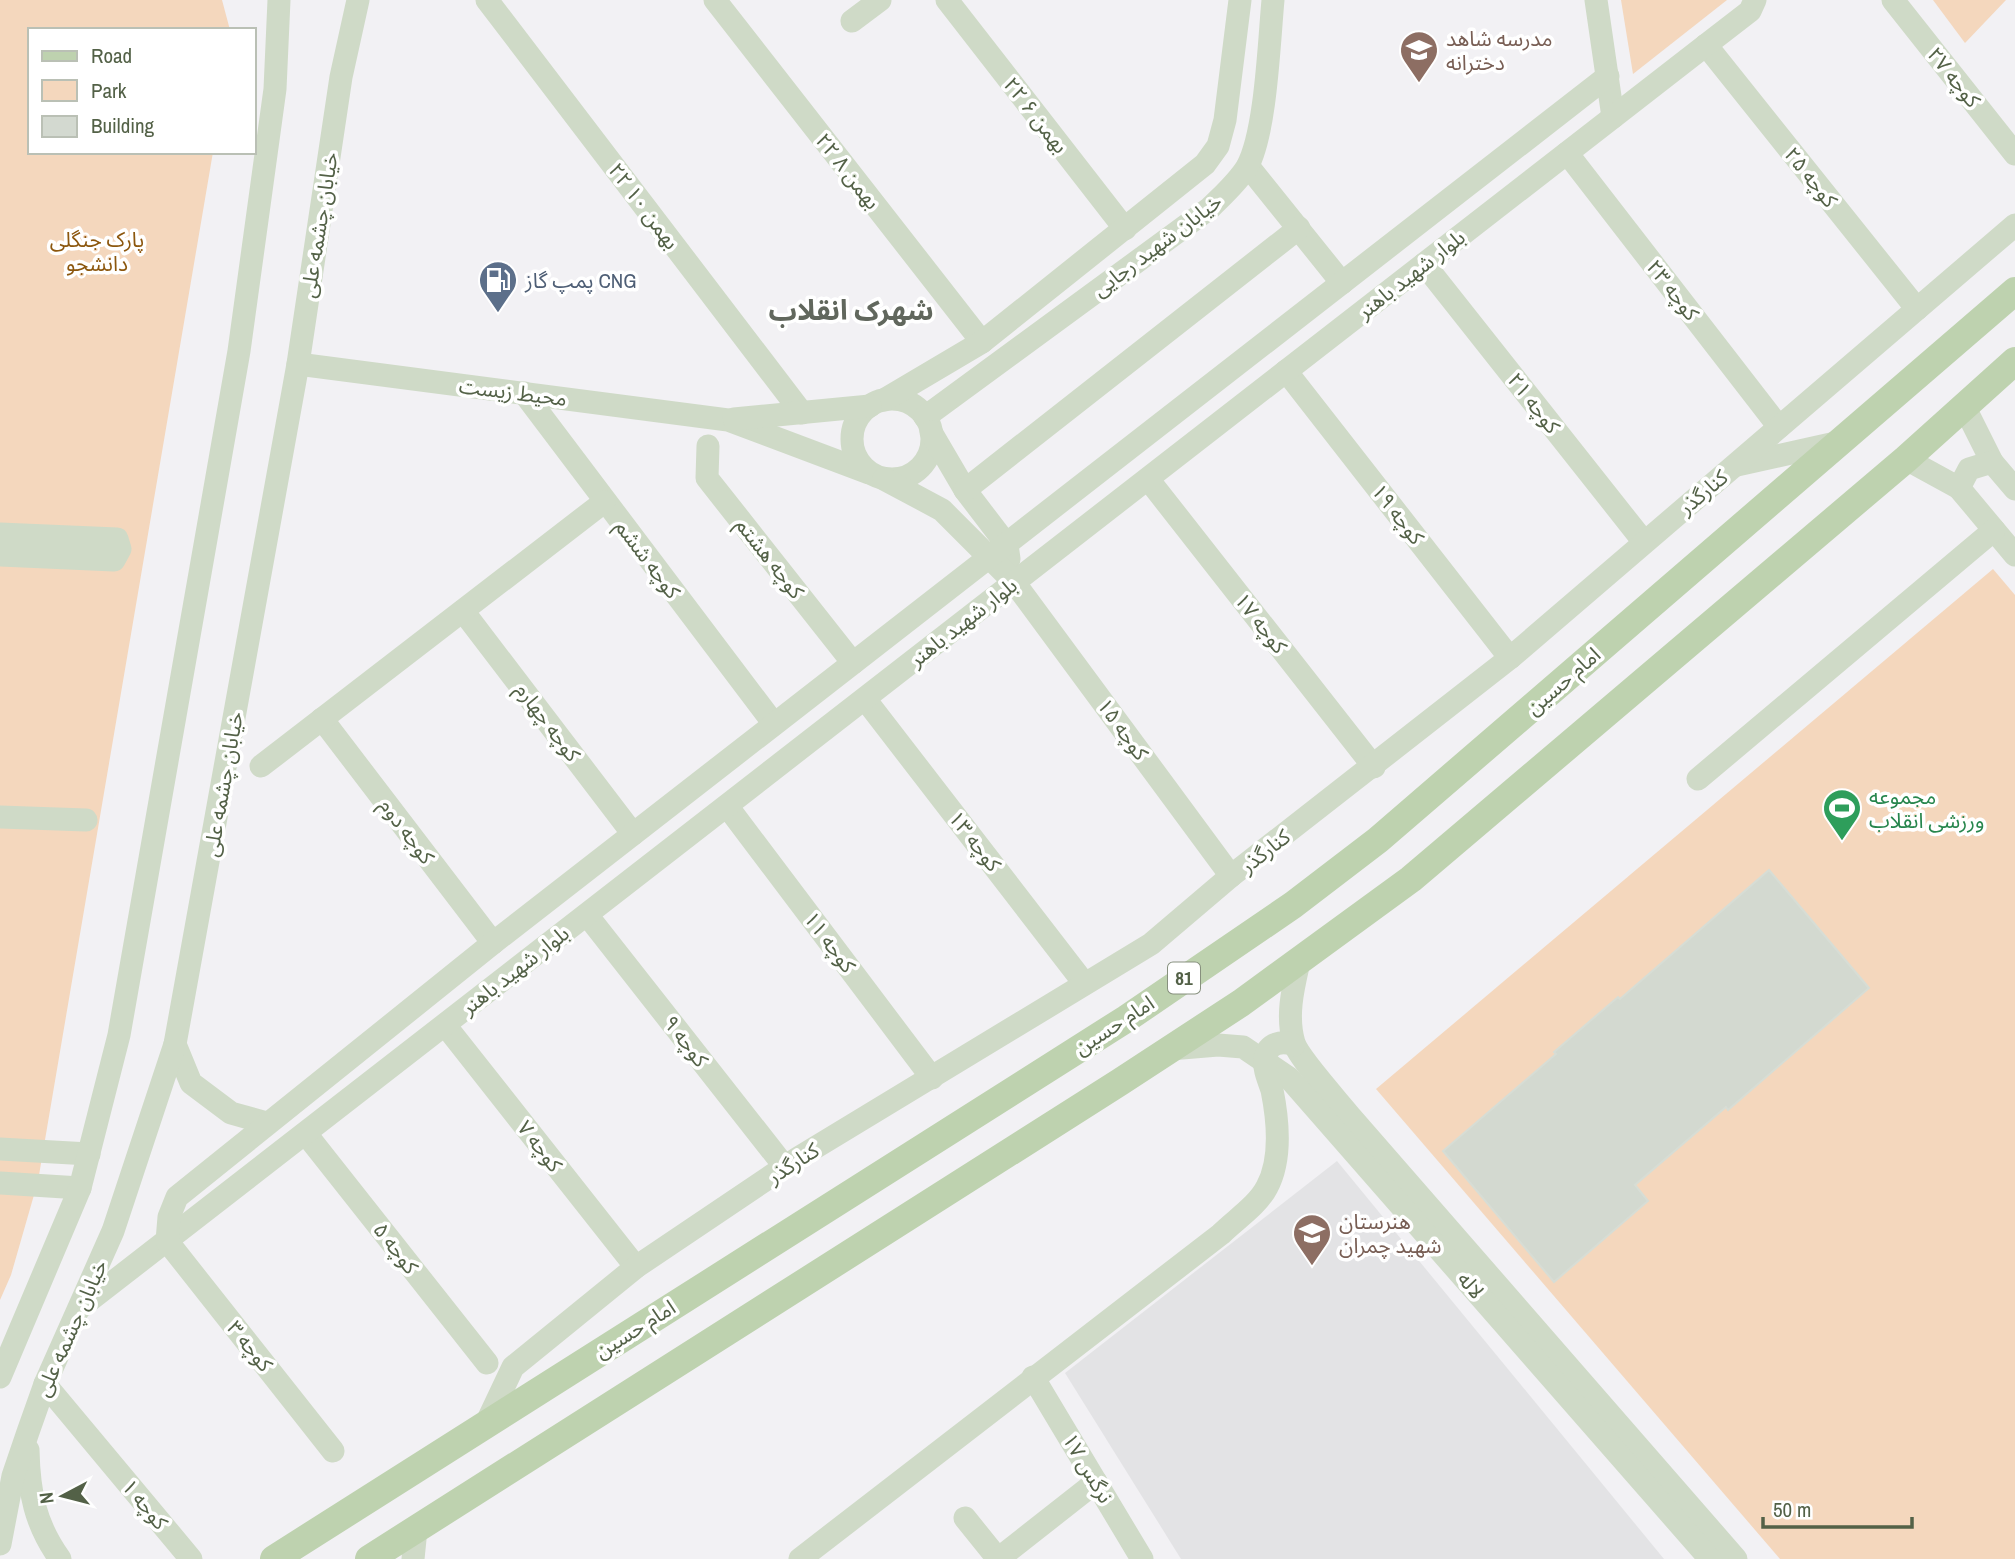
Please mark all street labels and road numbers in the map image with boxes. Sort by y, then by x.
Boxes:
street label: کوچه ۲۷ [1921,41,1987,114]
street label: ۲۲ بهمن ۶ [997,71,1075,159]
street label: ۲۲ بهمن ۸ [809,127,887,215]
street label: کوچه ۲۵ [1778,141,1844,214]
street label: خیابان چشمه علی [293,150,345,300]
street label: ۲۲ بهمن ۱۰ [602,157,686,255]
street label: خیابان شهید رجایی [1086,187,1228,303]
street label: بلوار شهید باهنر [1350,223,1471,326]
street label: کوچه ۲۳ [1640,254,1706,327]
street label: کوچه ۲۱ [1501,367,1567,440]
street label: محیط زیست [457,371,569,413]
street label: کنارگذر [1671,463,1734,522]
street label: کوچه ۱۹ [1365,478,1431,551]
street label: کوچه هشتم [728,511,811,605]
street label: کوچه ششم [608,514,687,605]
street label: بلوار شهید باهنر [902,571,1023,674]
street label: کوچه ۱۷ [1228,587,1294,660]
street label: امام حسین [1519,640,1608,723]
street label: کوچه چهارم [507,676,587,769]
street label: کوچه ۱۵ [1091,692,1155,766]
street label: خیابان چشمه علی [196,709,250,859]
street label: کوچه دوم [371,792,442,871]
street label: کوچه ۱۳ [942,805,1008,878]
street label: کنارگذر [1233,822,1296,880]
street label: کوچه ۱۱ [797,905,863,979]
street label: بلوار شهید باهنر [454,919,575,1022]
road number: 81 [1168,962,1200,994]
street label: امام حسین [1068,988,1161,1063]
street label: کوچه ۹ [657,1009,715,1073]
street label: کوچه ۷ [511,1114,569,1178]
street label: کنارگذر [761,1135,825,1191]
street label: کوچه ۵ [367,1216,425,1280]
street label: خیابان چشمه علی [28,1255,114,1401]
street label: لاله [1451,1265,1491,1305]
street label: امام حسین [589,1293,682,1367]
street label: کوچه ۳ [220,1314,280,1378]
street label: نرگس ۱۷ [1056,1427,1120,1509]
street label: کوچه ۱ [115,1472,175,1536]

